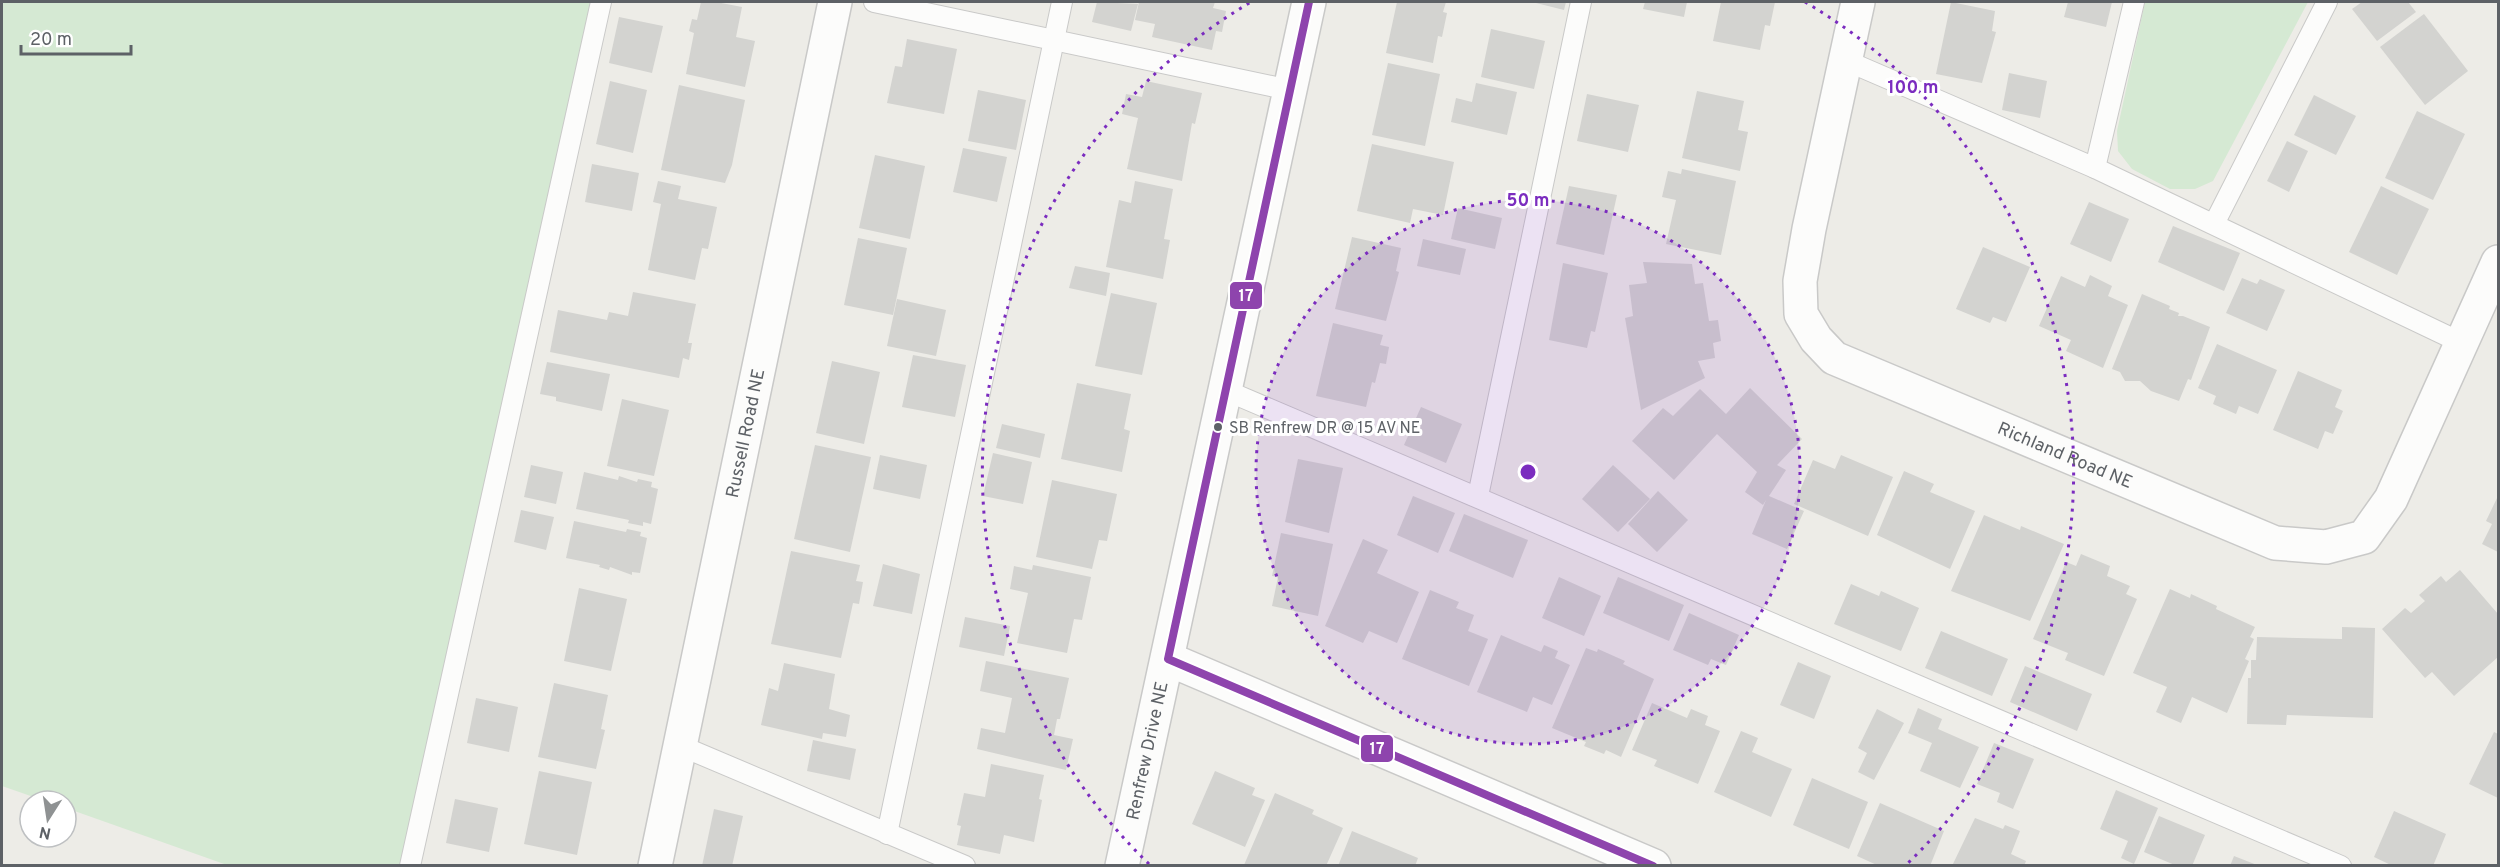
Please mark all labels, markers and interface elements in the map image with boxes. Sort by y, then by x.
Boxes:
scale bar [21,18,130,56]
text: 20 m [30,29,72,52]
text: 100 m [1887,77,1939,100]
text: 50 m [1506,190,1550,213]
line badge: 17 [1229,281,1263,310]
text: 17 [1239,287,1253,307]
street label: Russell Road NE [722,367,771,500]
street label: Richland Road NE [1994,418,2136,495]
place label: SB Renfrew DR @ 15 AV NE [1229,419,1420,439]
marker: SB Renfrew DR @ 15 AV NE [1212,421,1224,433]
centre of rings [1518,462,1538,482]
street label: Renfrew Drive NE [1122,680,1175,822]
line badge: 17 [1360,734,1394,763]
text: 17 [1370,740,1384,760]
north arrow [18,789,78,849]
text: N [38,821,53,843]

